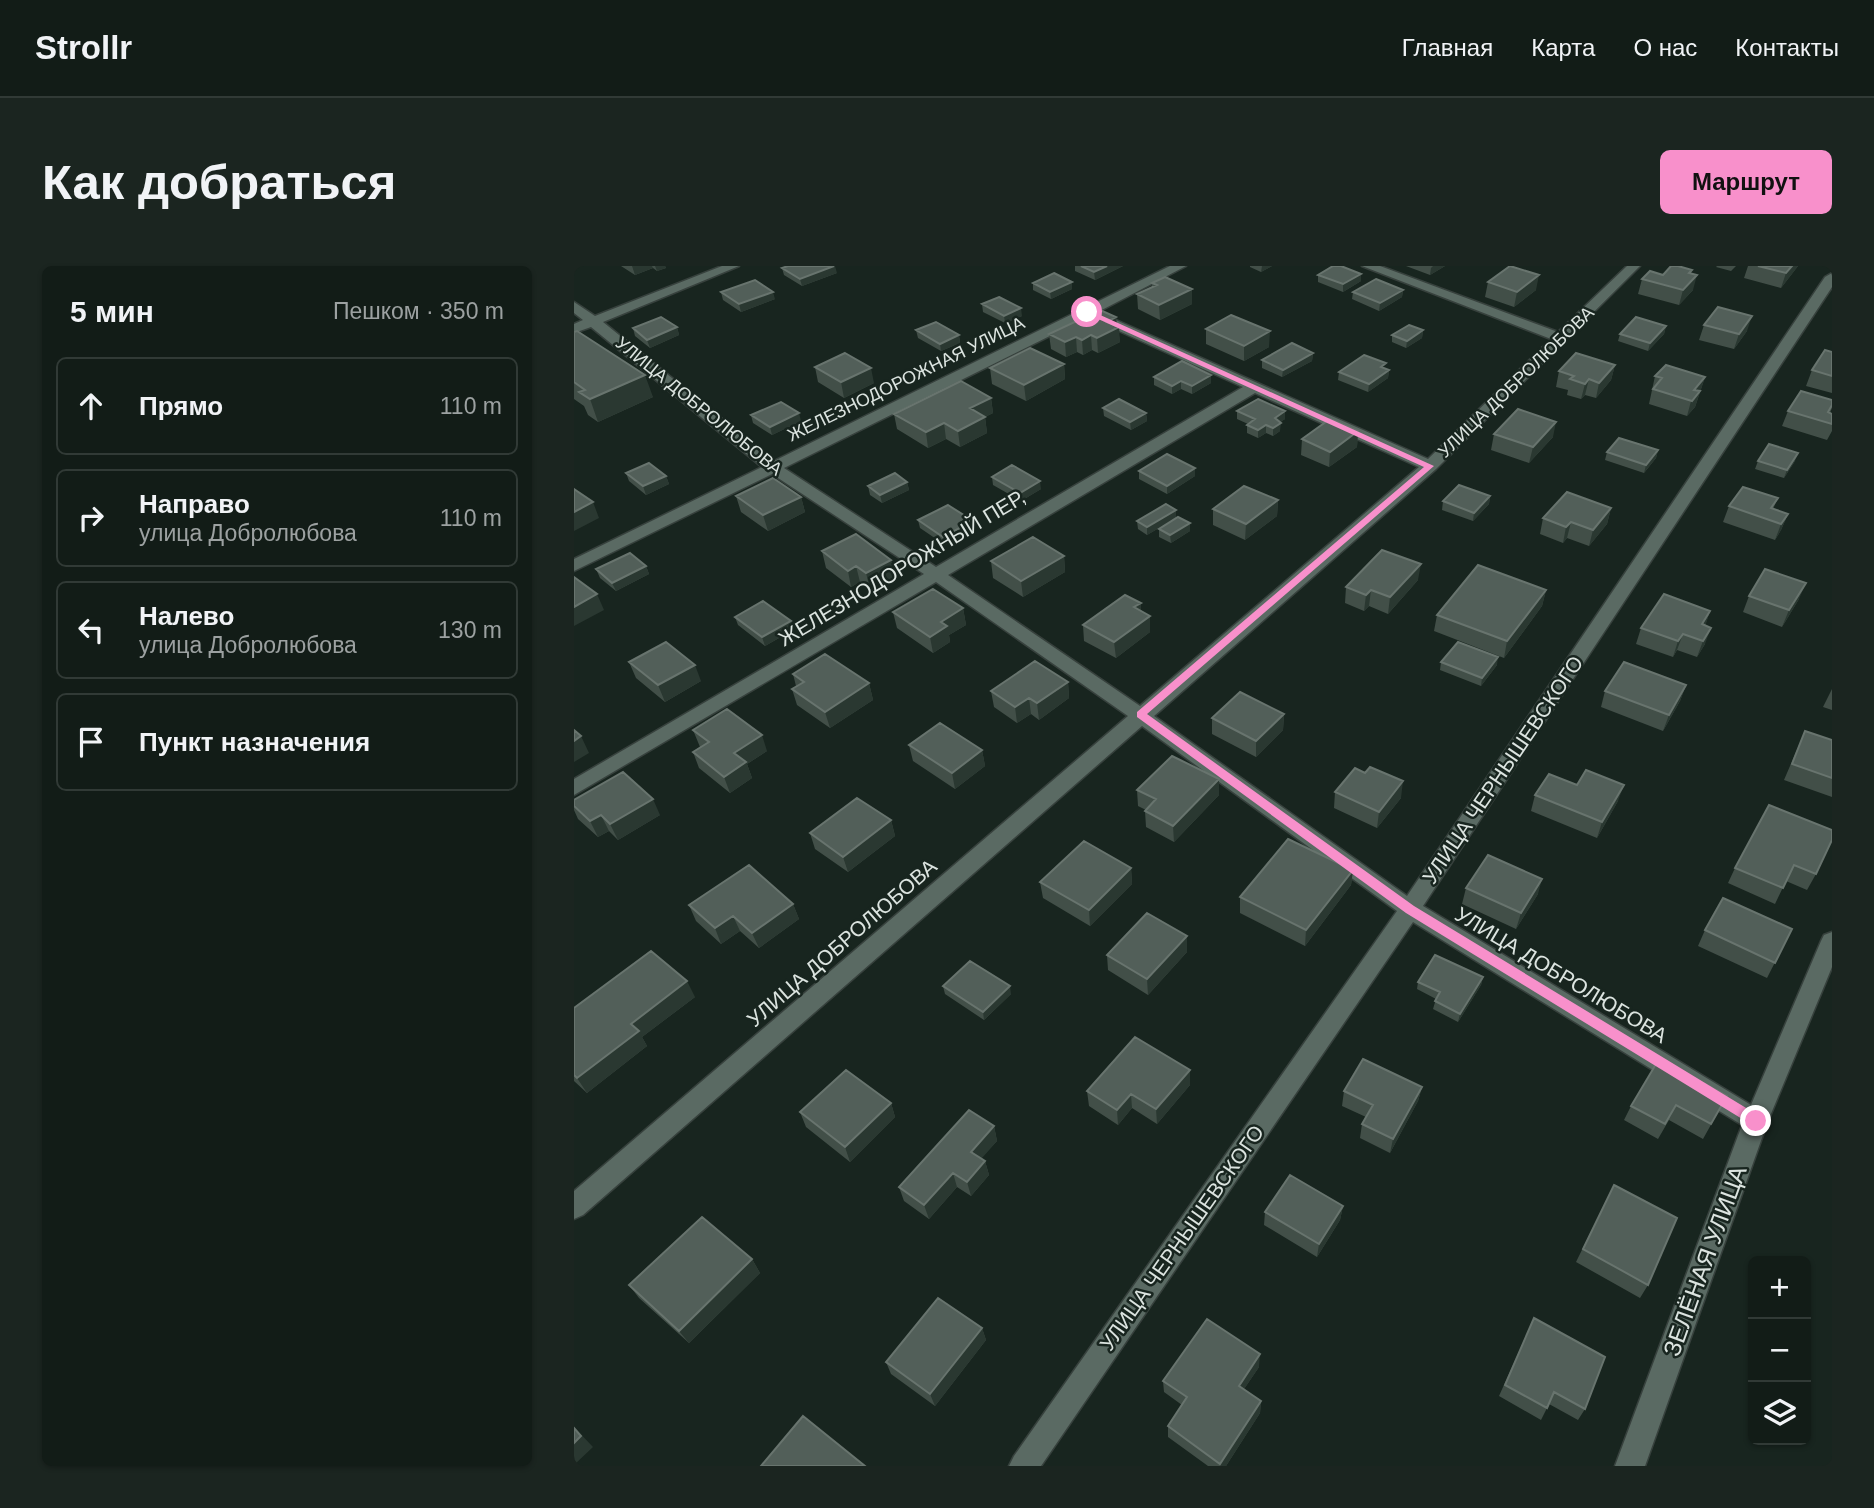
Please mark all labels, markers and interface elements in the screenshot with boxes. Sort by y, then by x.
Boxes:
text: Strollr [35,29,132,66]
text: Главная [1402,34,1493,61]
text: Карта [1531,34,1595,61]
text: О нас [1633,34,1697,61]
text: Контакты [1735,34,1839,61]
button: Маршрут [1660,150,1832,214]
text: Как добраться [42,155,396,209]
text: 5 мин [70,295,154,328]
route start [1071,296,1102,327]
text: Пешком · 350 m [333,298,504,324]
street label: УЛИЦА ДОБРОЛЮБОВА [1434,302,1598,462]
street label: ЖЕЛЕЗНОДОРОЖНАЯ УЛИЦА [784,313,1028,445]
street label: УЛИЦА ДОБРОЛЮБОВА [612,333,786,479]
icon: ahead [72,387,110,425]
text: Прямо [139,391,223,421]
text: 110 m [440,393,502,419]
street label: ЖЕЛЕЗНОДОРОЖНЫЙ ПЕР, [774,485,1029,650]
text: Направо [139,489,250,519]
icon: right [72,499,110,537]
text: 110 m [440,505,502,531]
text: улица Добролюбова [139,520,357,546]
text: Налево [139,601,234,631]
icon: left [72,611,110,649]
text: 130 m [438,617,502,643]
text: улица Добролюбова [139,632,357,658]
street label: УЛИЦА ЧЕРНЫШЕВСКОГО [1418,652,1587,888]
icon: arrive [72,723,110,761]
text: Пункт назначения [139,727,370,757]
street label: УЛИЦА ДОБРОЛЮБОВА [742,854,941,1031]
street label: УЛИЦА ДОБРОЛЮБОВА [1451,902,1671,1047]
route end [1740,1105,1771,1136]
street label: УЛИЦА ЧЕРНЫШЕВСКОГО [1095,1121,1268,1355]
street label: ЗЕЛЁНАЯ УЛИЦА [1658,1162,1752,1360]
map controls [1748,1256,1811,1445]
button: + [1748,1256,1811,1319]
button: − [1748,1319,1811,1382]
button: layers [1748,1382,1811,1445]

